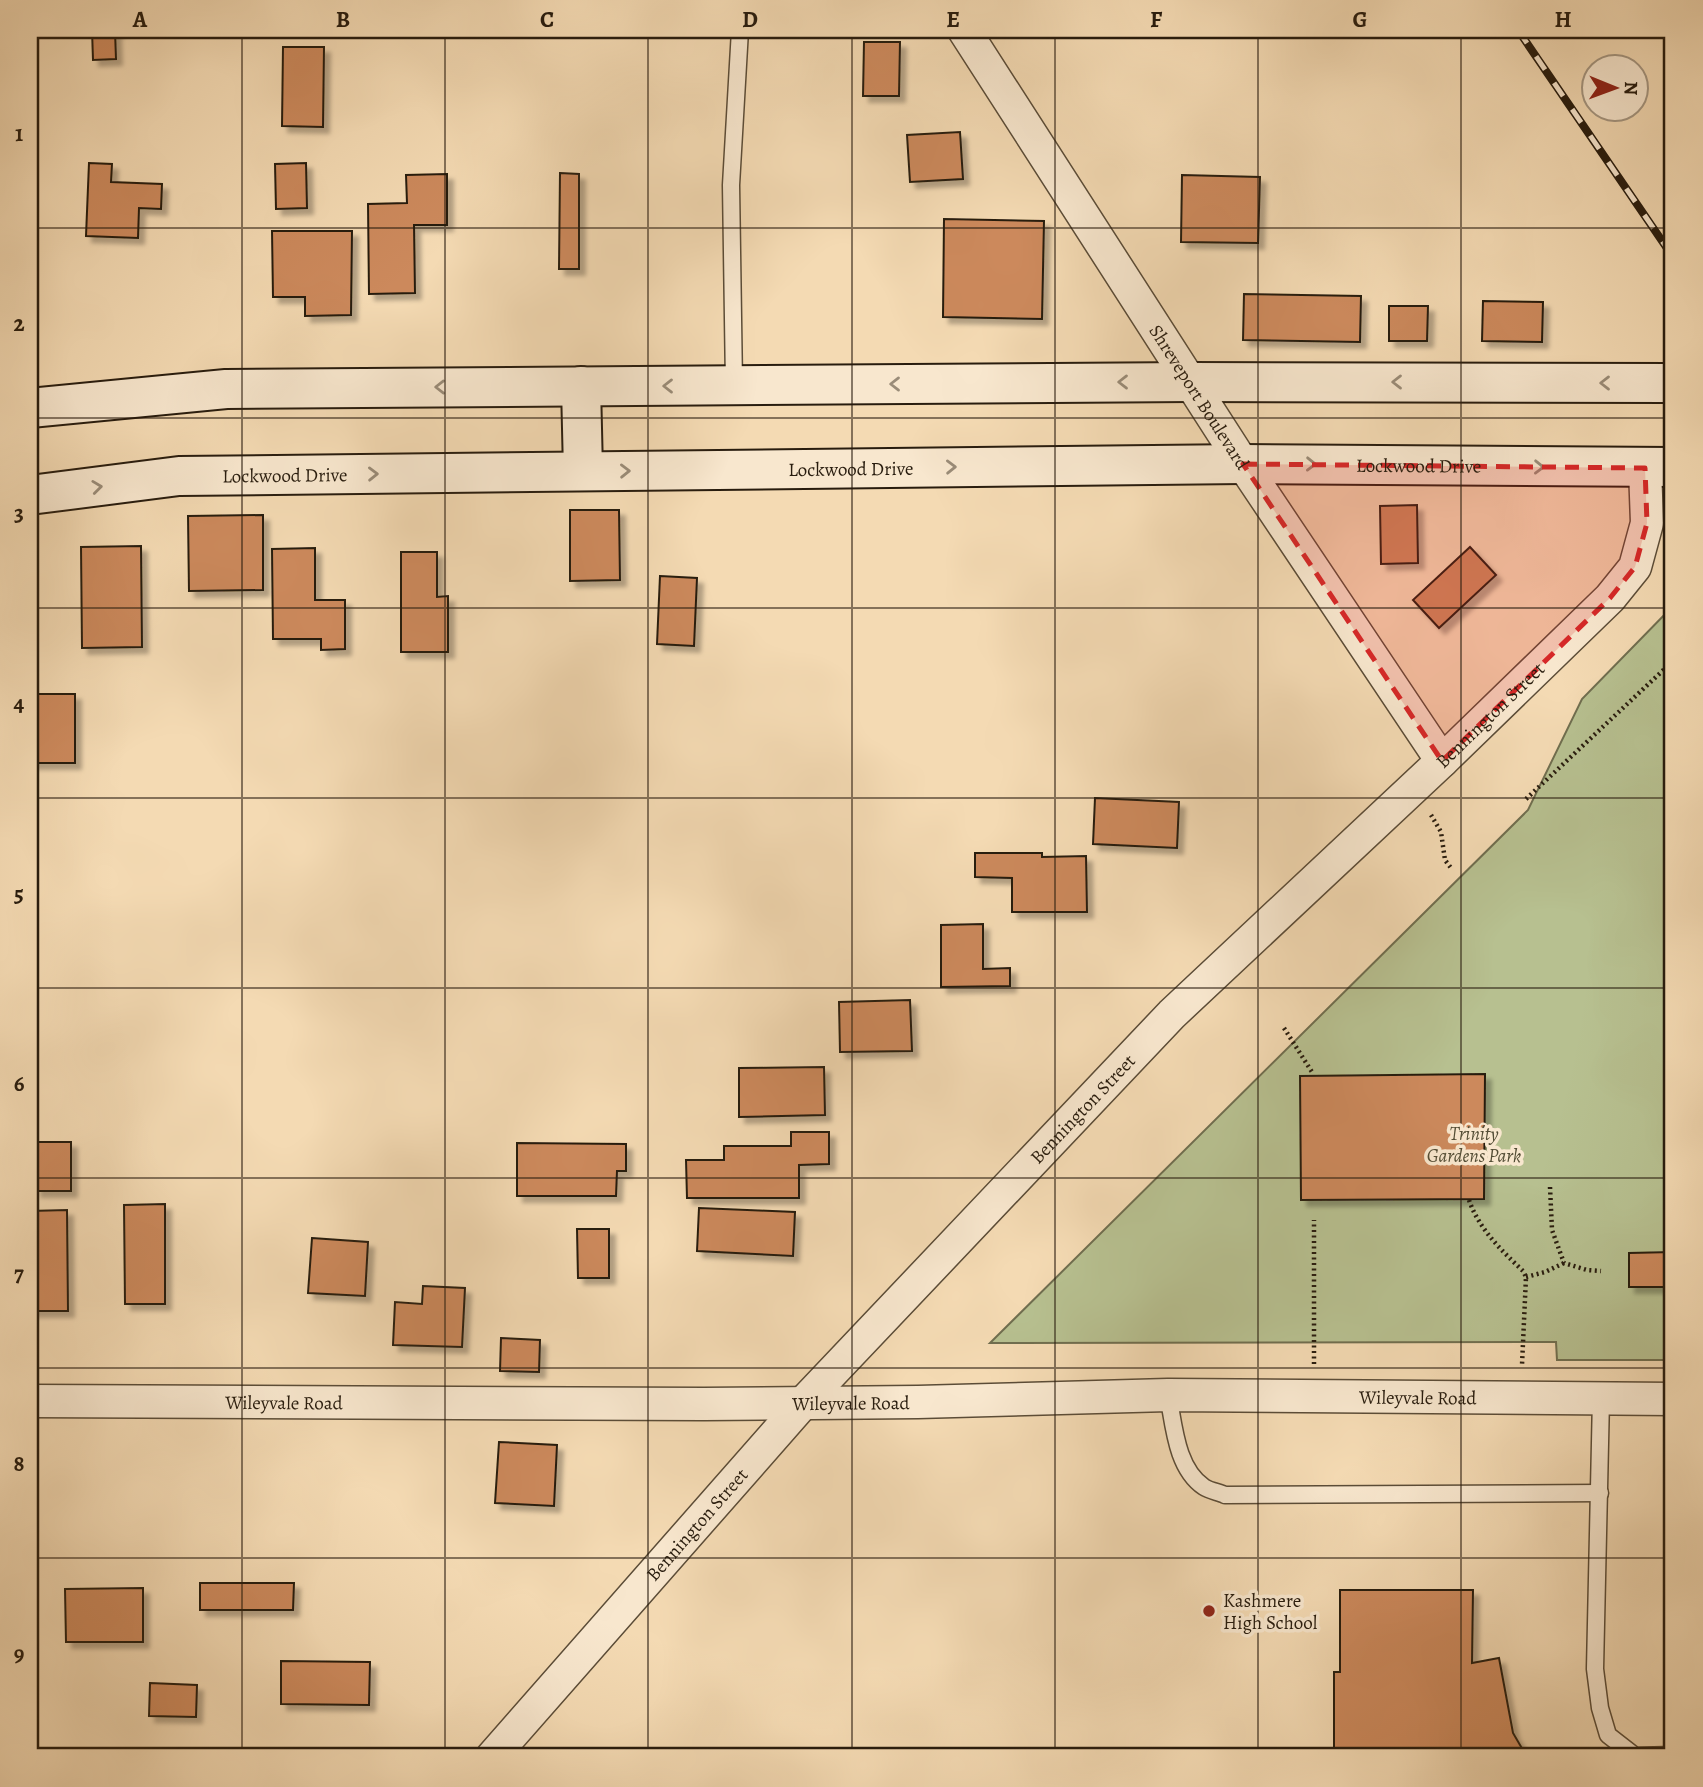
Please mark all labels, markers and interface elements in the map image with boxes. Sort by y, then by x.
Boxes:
text: A [132,4,148,35]
text: B [336,4,350,35]
text: C [540,4,554,35]
text: D [742,4,758,35]
text: E [946,4,960,35]
text: F [1150,4,1163,35]
text: G [1352,4,1368,35]
text: H [1554,4,1572,35]
north arrow [1580,52,1650,122]
text: N [1618,81,1644,96]
text: 1 [15,118,23,149]
text: 2 [13,308,25,339]
street label: Shreveport Boulevard [1143,320,1256,475]
one-way arrow [1117,375,1128,390]
one-way arrow [1392,375,1403,390]
one-way arrow [1599,375,1610,391]
one-way arrow [889,376,900,392]
one-way arrow [662,378,672,394]
one-way arrow [434,379,445,395]
street label: Lockwood Drive [1356,453,1481,480]
street label: Lockwood Drive [788,456,914,483]
one-way arrow [1306,456,1317,472]
one-way arrow [946,459,957,475]
one-way arrow [1534,459,1544,475]
street label: Lockwood Drive [222,462,348,490]
one-way arrow [621,463,631,479]
one-way arrow [369,466,379,482]
one-way arrow [92,479,103,494]
text: 3 [14,498,24,529]
street label: Bennington Street [1430,656,1551,774]
text: 4 [14,688,25,719]
text: 5 [14,878,24,909]
street label: Bennington Street [1025,1049,1141,1170]
text: 6 [14,1068,25,1099]
park label: Trinity Gardens Park [1427,1121,1521,1169]
text: 7 [14,1258,24,1289]
street label: Wileyvale Road [1358,1385,1478,1411]
street label: Wileyvale Road [224,1390,344,1416]
street label: Wileyvale Road [791,1390,911,1417]
text: 8 [13,1448,25,1479]
street label: Bennington Street [641,1463,754,1587]
place label: Kashmere High School [1223,1588,1318,1636]
marker: Kashmere High School [1201,1603,1217,1619]
text: 9 [14,1638,24,1669]

